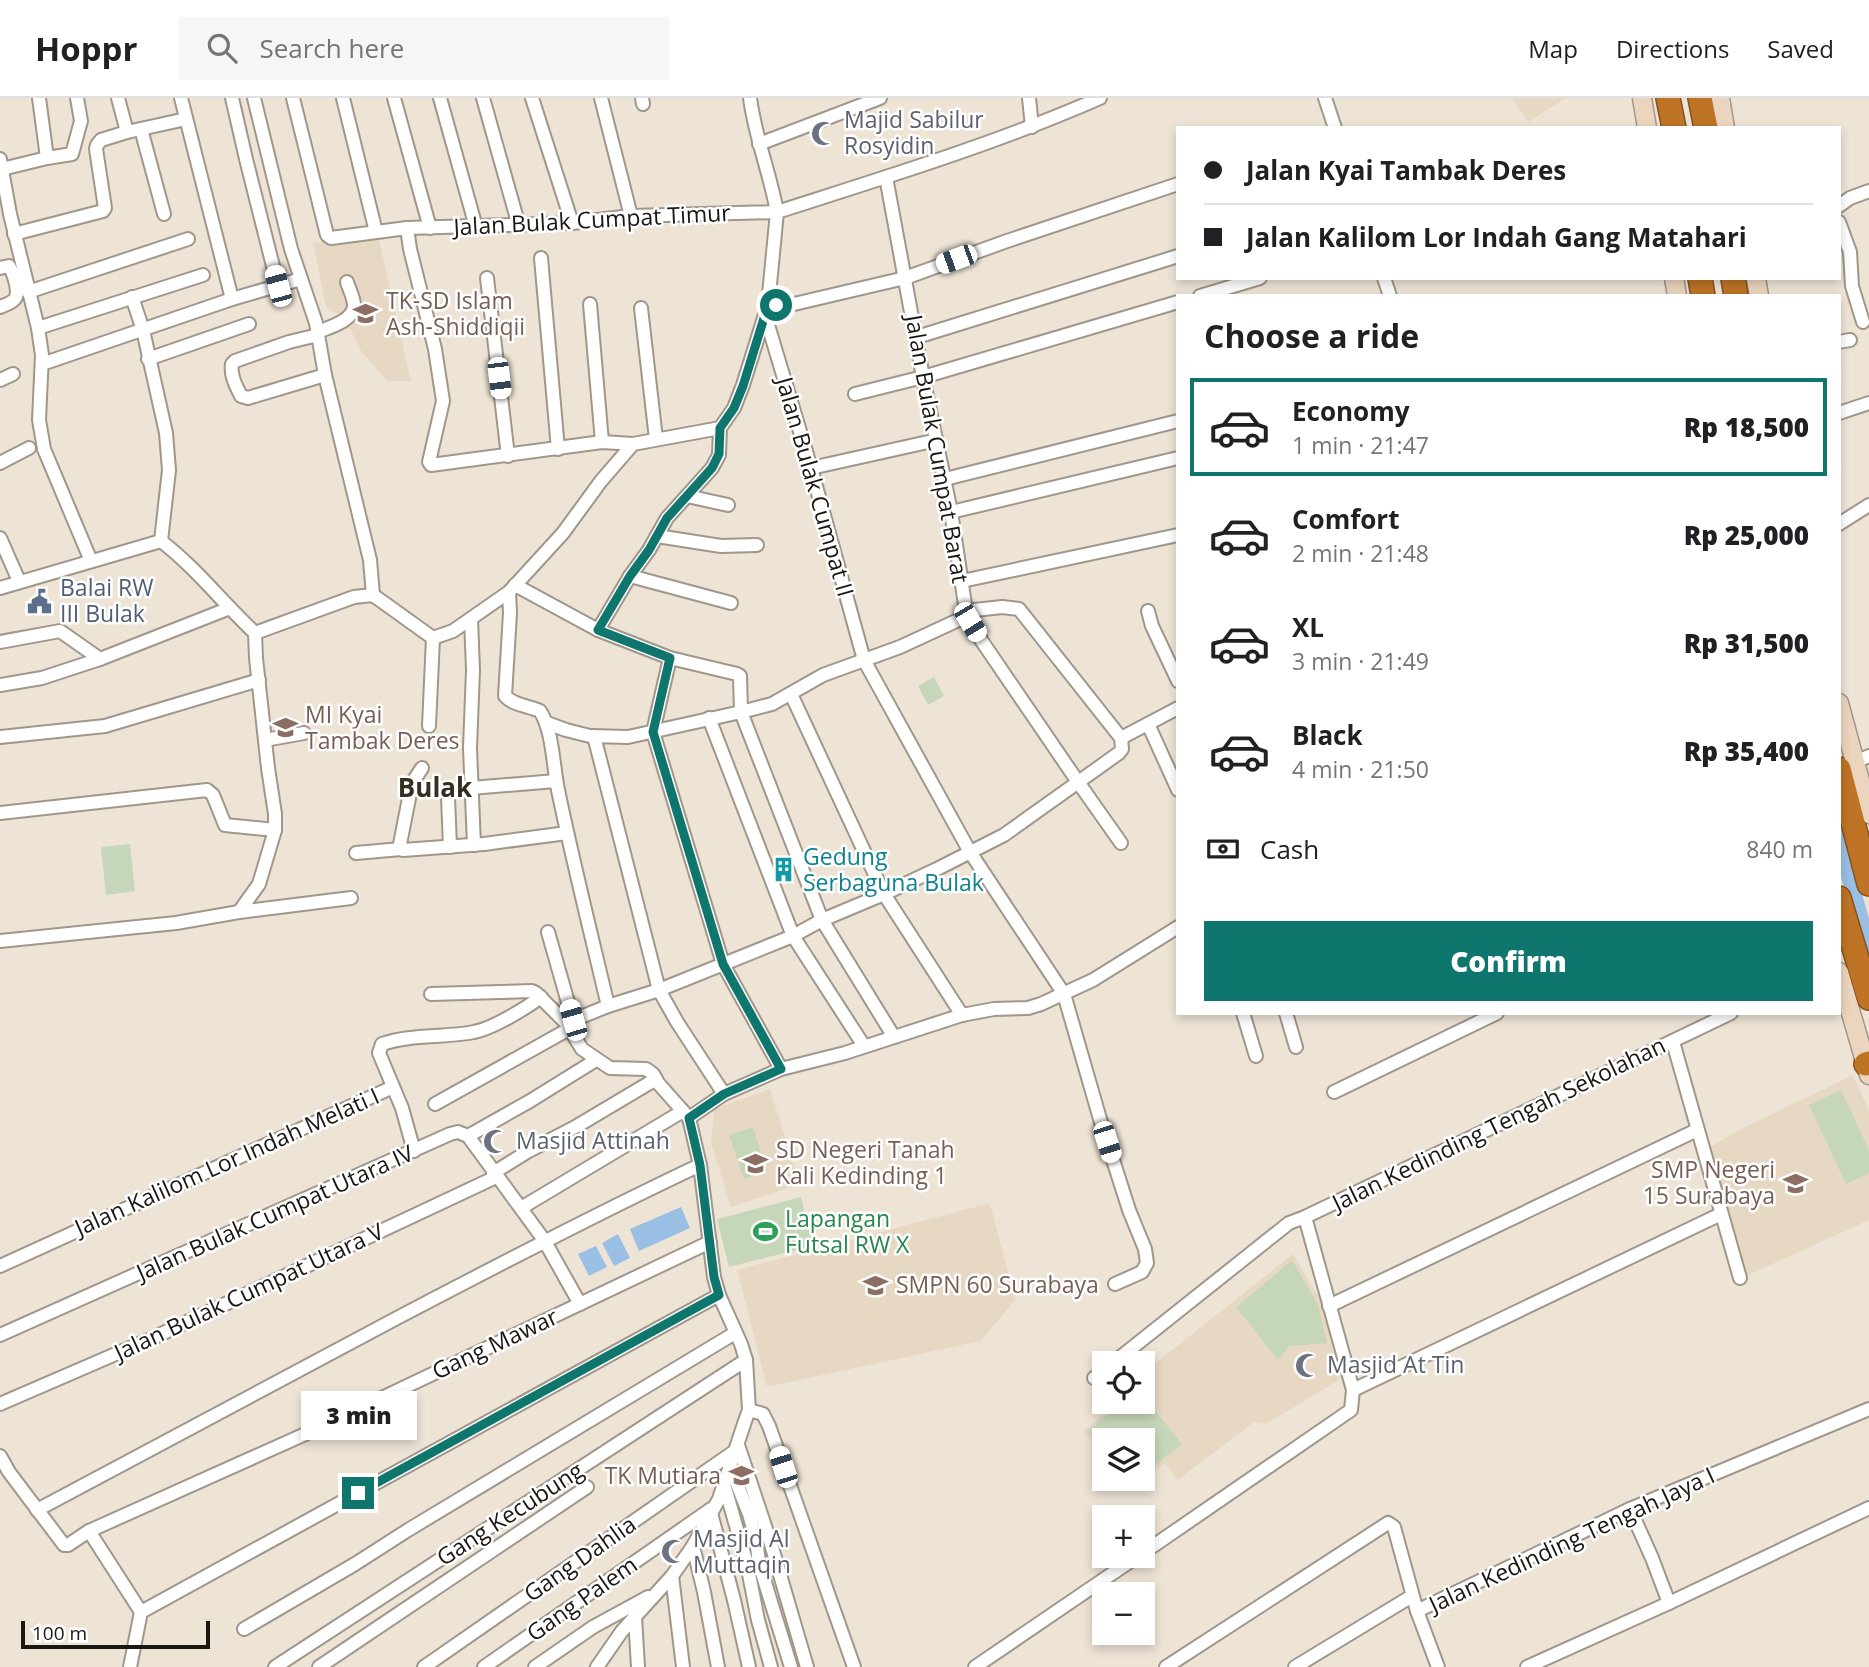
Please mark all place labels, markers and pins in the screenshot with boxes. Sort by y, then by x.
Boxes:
place label: Majid Sabilur Rosyidin [844,103,984,161]
mosque icon: Majid Sabilur Rosyidin [810,119,838,147]
place label: TK-SD Islam Ash-Shiddiqii [386,284,525,342]
school or university icon: TK-SD Islam Ash-Shiddiqii [352,300,380,328]
place label: Balai RW III Bulak [60,571,153,629]
public building icon: Balai RW III Bulak [26,587,54,615]
place label: MI Kyai Tambak Deres [305,698,460,756]
school or university icon: MI Kyai Tambak Deres [271,714,299,742]
place label: Gedung Serbaguna Bulak [803,840,984,898]
building icon: Gedung Serbaguna Bulak [769,856,797,884]
place label: Masjid Attinah [516,1124,670,1156]
mosque icon: Masjid Attinah [482,1127,510,1155]
place label: SD Negeri Tanah Kali Kedinding 1 [776,1133,955,1191]
school or university icon: SD Negeri Tanah Kali Kedinding 1 [742,1149,770,1177]
place label: SMP Negeri 15 Surabaya [1643,1153,1775,1211]
school or university icon: SMP Negeri 15 Surabaya [1781,1169,1809,1197]
place label: Lapangan Futsal RW X [785,1202,910,1260]
sports icon: Lapangan Futsal RW X [751,1218,779,1246]
place label: SMPN 60 Surabaya [896,1268,1099,1300]
school or university icon: SMPN 60 Surabaya [862,1271,890,1299]
place label: Masjid At Tin [1327,1348,1464,1380]
mosque icon: Masjid At Tin [1293,1351,1321,1379]
place label: TK Mutiara [605,1459,721,1491]
school or university icon: TK Mutiara [727,1462,755,1490]
place label: Masjid Al Muttaqin [693,1522,791,1580]
mosque icon: Masjid Al Muttaqin [659,1538,687,1566]

